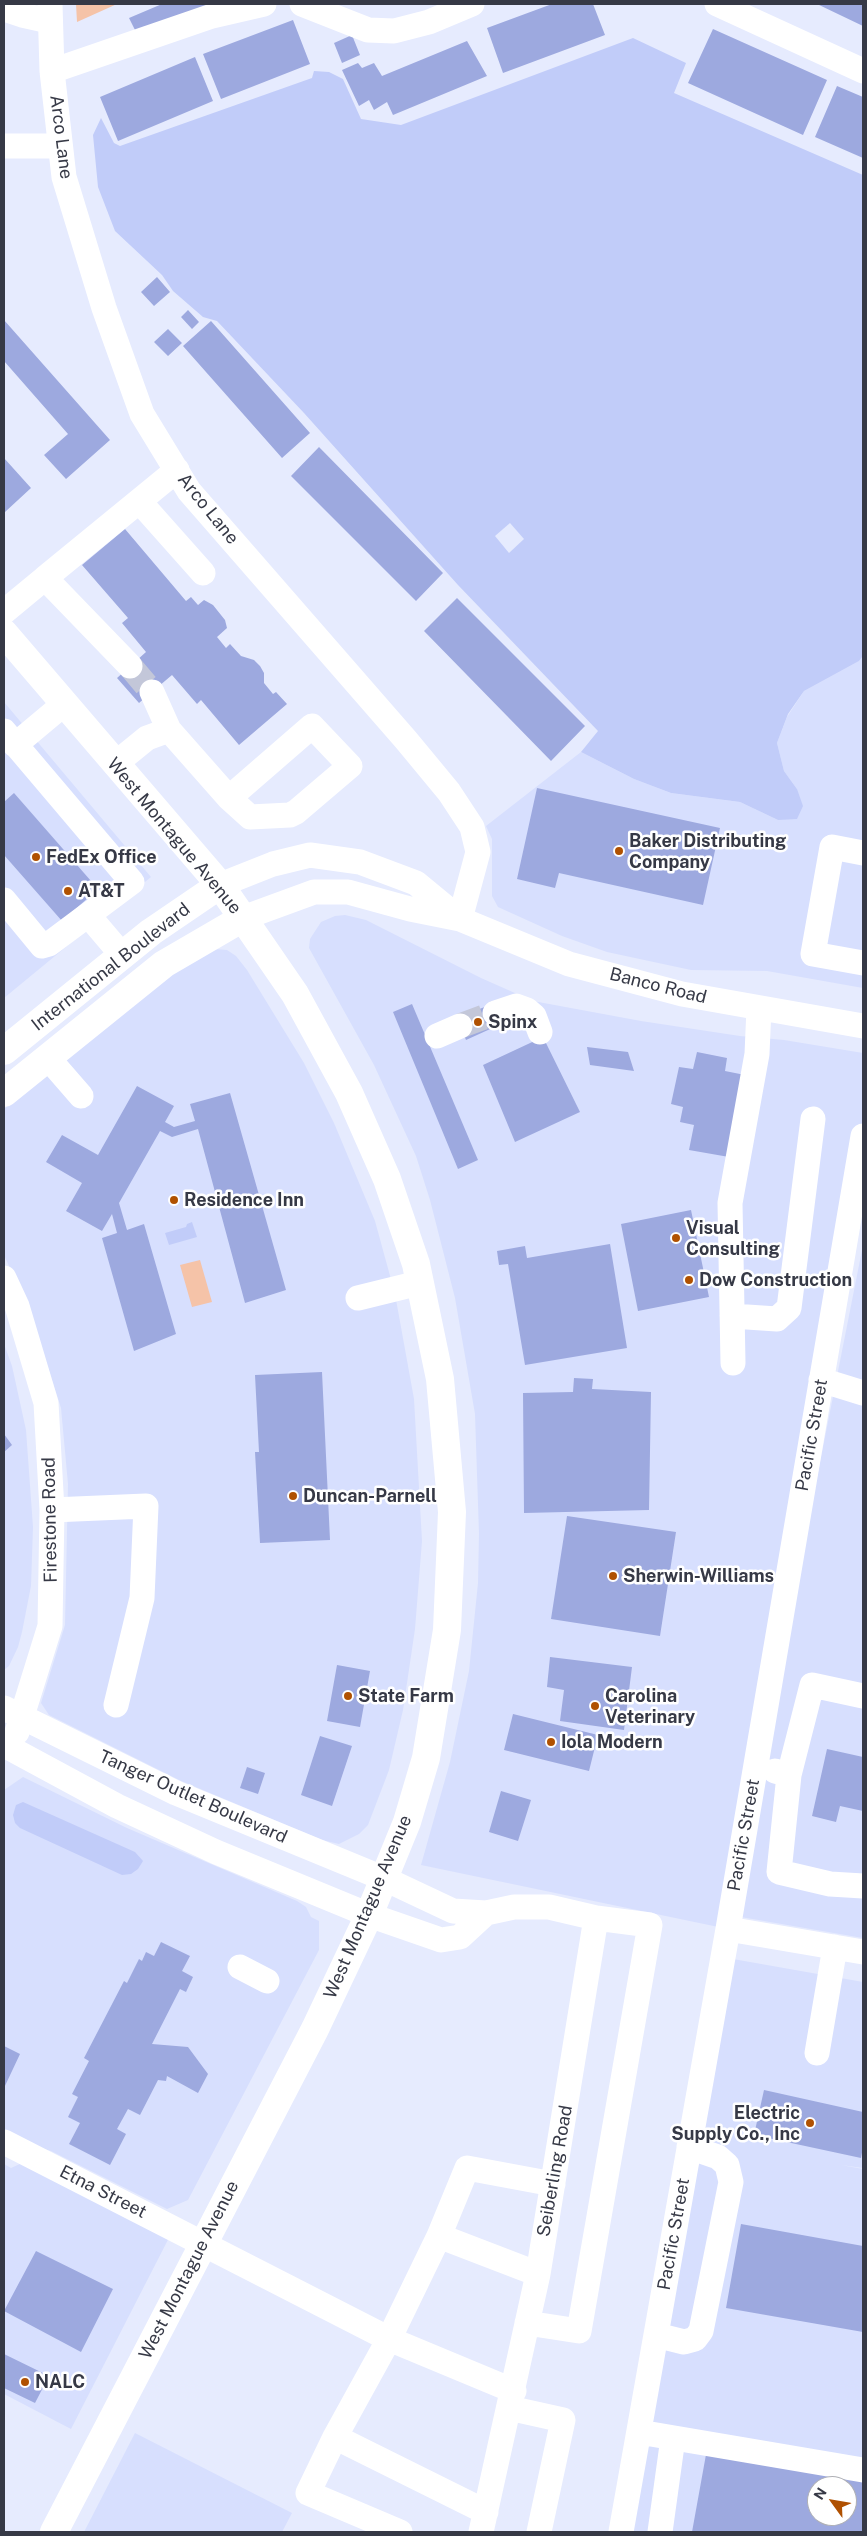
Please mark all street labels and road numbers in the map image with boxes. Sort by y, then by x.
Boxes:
street label: Arco Lane [45,94,77,180]
street label: Arco Lane [173,469,243,549]
street label: West Montague Avenue [102,753,246,919]
street label: International Boulevard [27,898,195,1036]
street label: Banco Road [607,964,709,1008]
street label: Pacific Street [791,1377,833,1493]
street label: Firestone Road [38,1457,62,1583]
street label: Tanger Outlet Boulevard [96,1746,290,1848]
street label: Pacific Street [723,1777,765,1893]
street label: West Montague Avenue [319,1812,417,2002]
street label: Seiberling Road [533,2103,577,2239]
street label: Etna Street [56,2161,150,2223]
street label: Pacific Street [653,2176,695,2292]
street label: West Montague Avenue [135,2177,243,2363]

